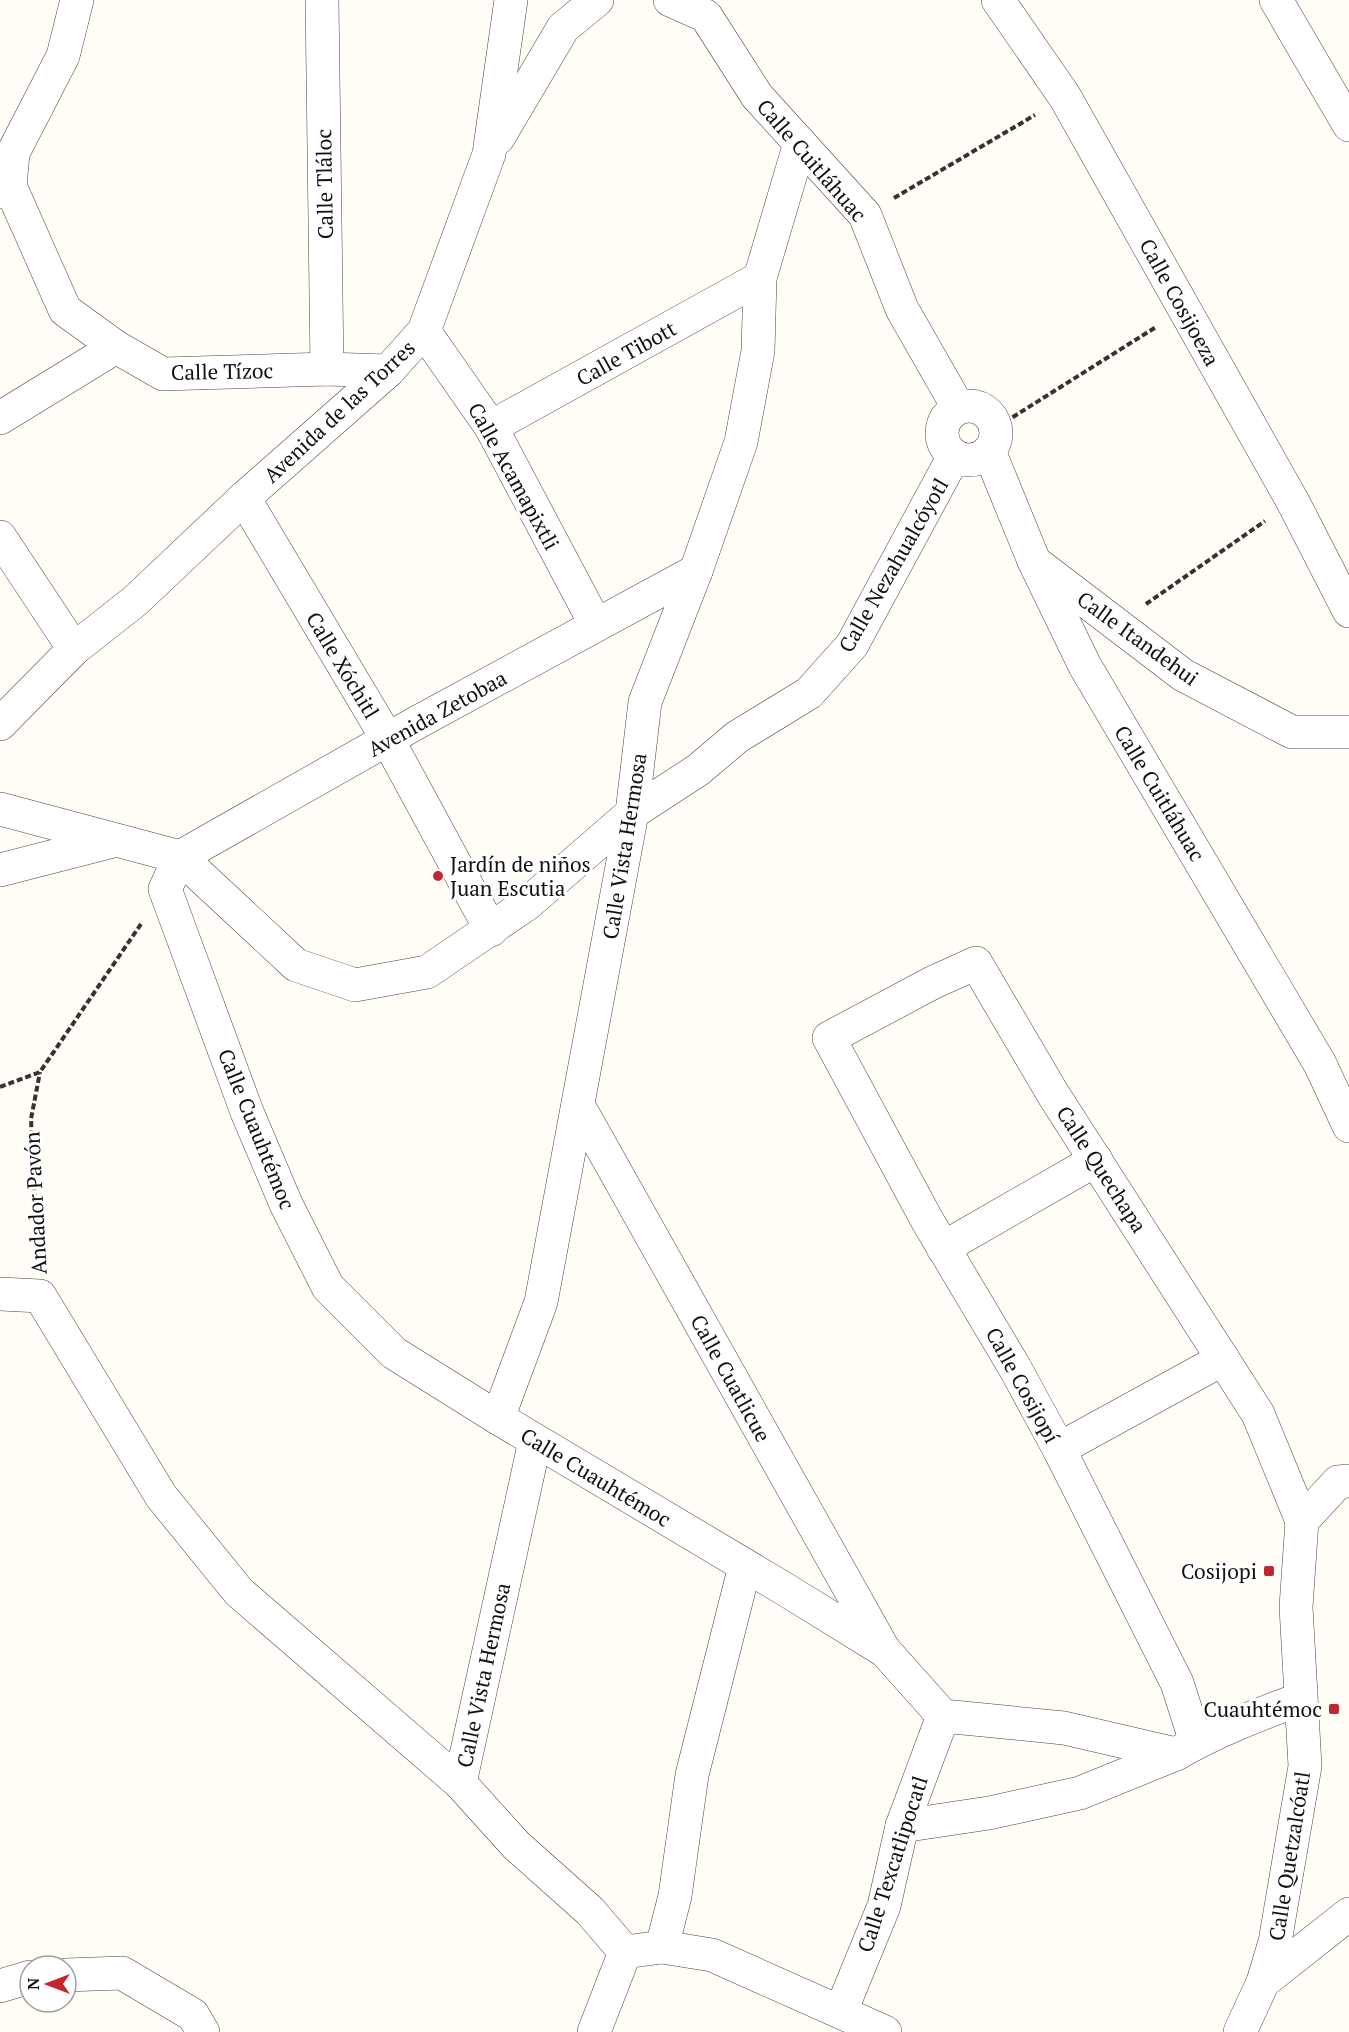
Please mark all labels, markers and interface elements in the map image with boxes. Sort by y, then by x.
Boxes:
street label: Calle Cuitláhuac [751,93,873,227]
street label: Calle Tláloc [309,129,339,239]
street label: Calle Cosijoeza [1133,233,1227,371]
street label: Calle Tibott [571,314,681,392]
street label: Avenida de las Torres [257,333,421,489]
street label: Calle Tízoc [171,356,273,386]
street label: Calle Acamapixtli [462,397,566,555]
street label: Calle Nezahualcóyotl [832,473,954,657]
street label: Calle Itandehui [1072,584,1204,692]
street label: Calle Xóchitl [300,607,386,723]
street label: Avenida Zetobaa [363,663,512,763]
street label: Calle Cuitláhuac [1108,720,1212,866]
street label: Calle Vista Hermosa [595,750,653,941]
place label: Jardín de niños Juan Escutia [450,850,591,902]
marker: Jardín de niños Juan Escutia [431,869,445,883]
street label: Calle Cuauhtémoc [212,1045,302,1213]
street label: Calle Quechapa [1051,1100,1154,1238]
street label: Andador Pavón [17,1130,53,1275]
street label: Calle Cuatlicue [684,1309,778,1447]
street label: Calle Cosijopí [980,1322,1067,1449]
street label: Calle Cuauhtémoc [516,1421,676,1533]
place label: Cosijopi [1181,1557,1257,1585]
marker: Cosijopi [1262,1564,1276,1578]
street label: Calle Vista Hermosa [450,1580,516,1770]
place label: Cuauhtémoc [1204,1695,1322,1723]
marker: Cuauhtémoc [1327,1702,1341,1716]
street label: Calle Quetzalcóatl [1262,1769,1316,1943]
street label: Calle Texcatlipocatl [850,1772,934,1956]
north arrow [18,1954,78,2014]
text: N [22,1978,44,1990]

